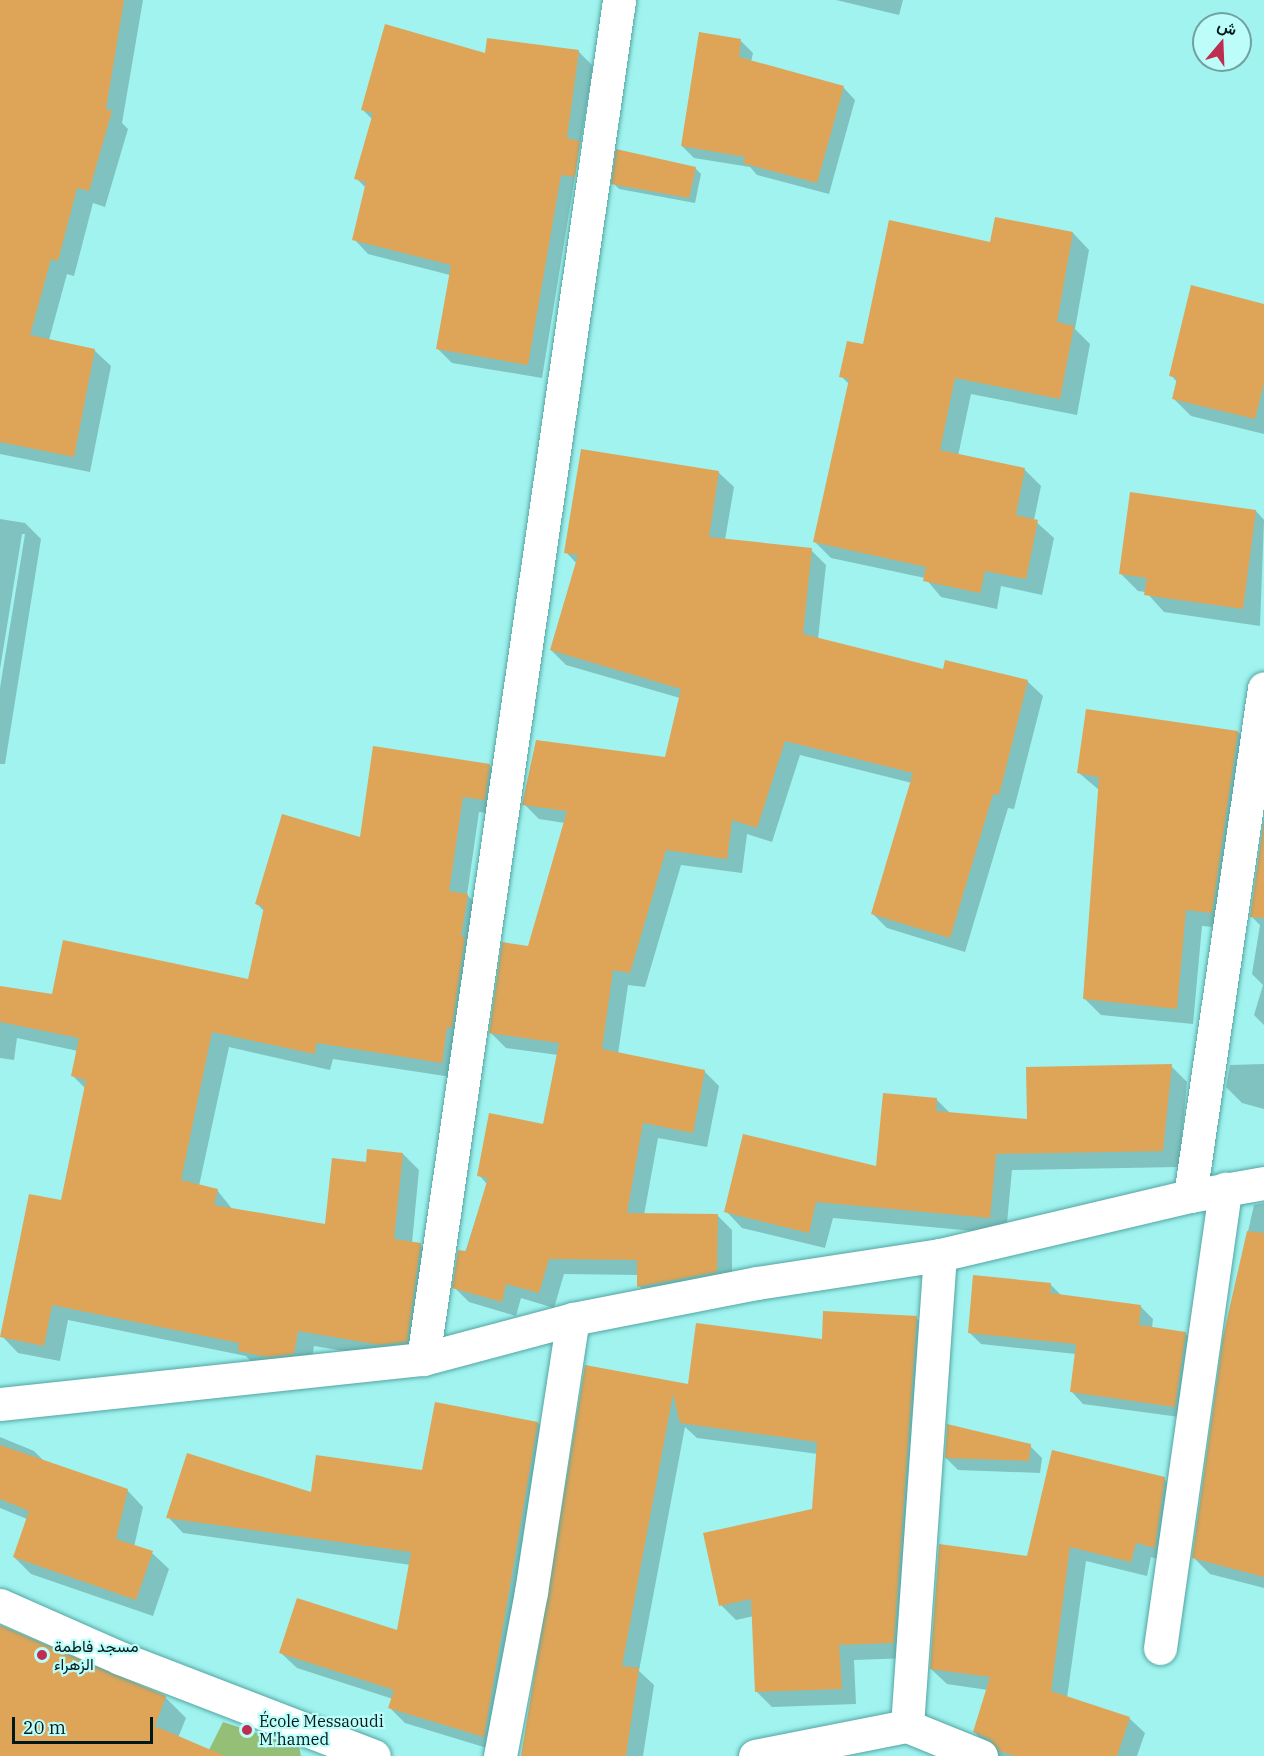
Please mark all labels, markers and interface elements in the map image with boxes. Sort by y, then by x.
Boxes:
north arrow [1192,12,1252,72]
text: ش [1215,14,1240,39]
place label: مسجد فاطمة الزهراء [54,1636,139,1674]
marker: مسجد فاطمة الزهراء [35,1648,49,1662]
scale bar [15,1705,156,1743]
place label: École Messaoudi M'hamed [259,1711,384,1749]
text: 20 m [23,1716,66,1739]
marker: École Messaoudi M'hamed [240,1723,254,1737]

